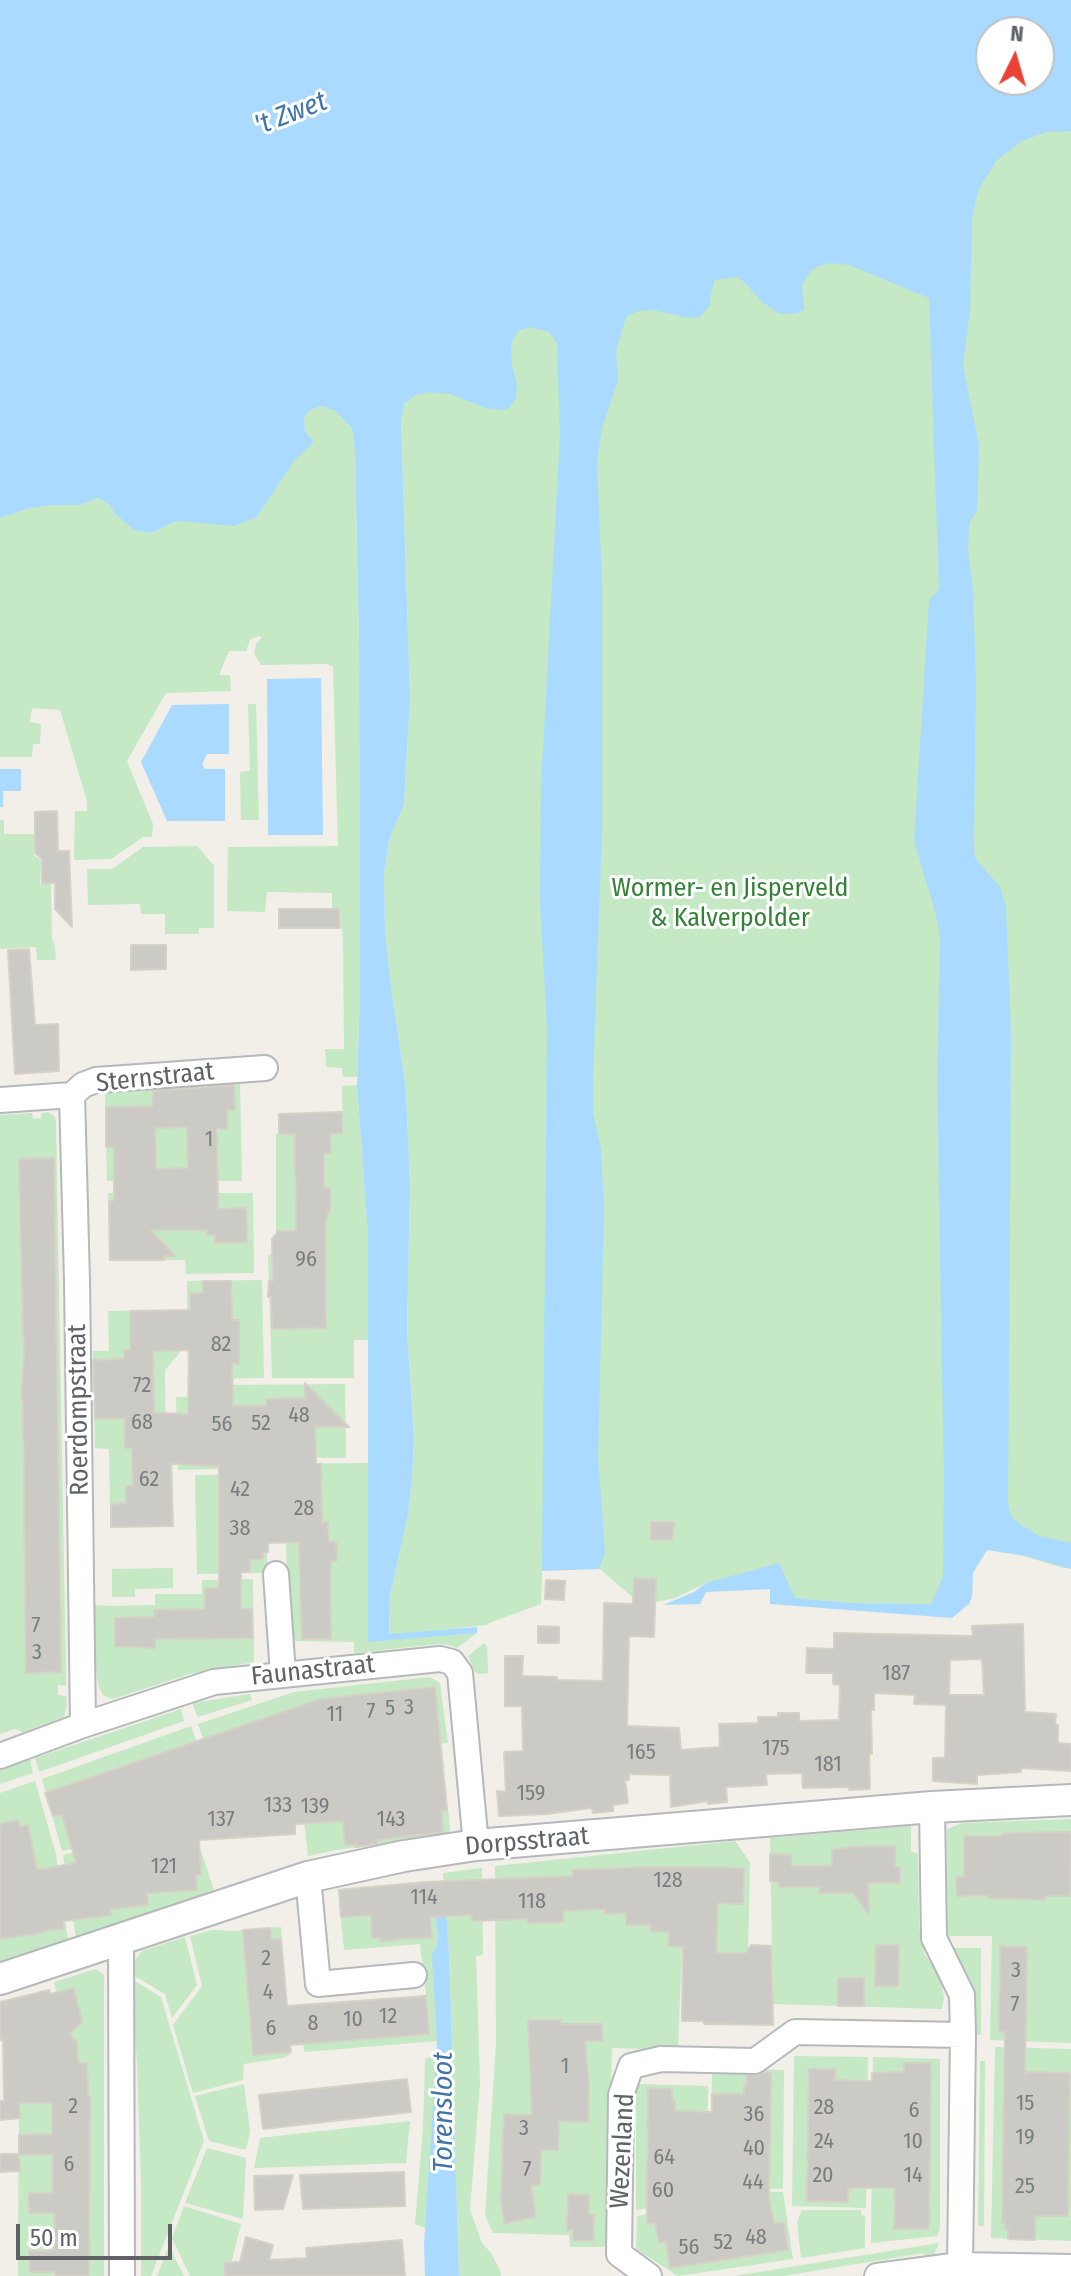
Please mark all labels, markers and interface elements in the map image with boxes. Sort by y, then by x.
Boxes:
north arrow [975,16,1055,96]
text: N [1009,20,1025,48]
water label: 't Zwet [250,85,332,143]
park label: Wormer- en Jisperveld & Kalverpolder [612,873,848,934]
street label: Sternstraat [95,1056,215,1100]
house number: 1 [205,1127,213,1153]
house number: 96 [295,1247,317,1273]
street label: Roerdompstraat [62,1324,96,1496]
house number: 82 [211,1332,231,1358]
house number: 72 [133,1373,151,1399]
house number: 48 [288,1403,310,1429]
house number: 68 [131,1410,153,1436]
house number: 52 [251,1411,271,1437]
house number: 56 [211,1412,233,1438]
house number: 62 [139,1467,159,1493]
house number: 42 [230,1477,250,1503]
house number: 28 [294,1496,314,1522]
house number: 38 [230,1516,250,1542]
house number: 7 [32,1613,40,1639]
house number: 3 [32,1640,42,1666]
street label: Faunastraat [250,1649,376,1693]
house number: 187 [882,1661,910,1687]
house number: 3 [404,1695,414,1721]
house number: 5 [385,1696,395,1722]
house number: 7 [367,1699,375,1725]
house number: 11 [327,1702,343,1728]
house number: 175 [762,1736,790,1762]
house number: 165 [626,1740,656,1766]
house number: 181 [814,1752,842,1778]
house number: 159 [516,1781,546,1807]
house number: 133 [264,1793,292,1819]
house number: 139 [301,1794,329,1820]
house number: 137 [207,1807,235,1833]
house number: 143 [377,1807,405,1833]
street label: Dorpsstraat [464,1821,590,1863]
house number: 121 [151,1854,177,1880]
house number: 128 [653,1868,683,1894]
house number: 114 [410,1885,438,1911]
house number: 118 [518,1889,546,1915]
house number: 2 [261,1946,271,1972]
house number: 3 [1011,1958,1021,1984]
house number: 4 [263,1980,273,2006]
house number: 7 [1011,1992,1019,2018]
house number: 12 [379,2004,397,2030]
house number: 10 [343,2007,363,2033]
house number: 8 [308,2011,318,2037]
house number: 6 [266,2016,276,2042]
water label: Torensloot [427,2052,461,2172]
house number: 1 [561,2054,569,2080]
house number: 15 [1016,2091,1034,2117]
street label: Wezenland [604,2092,642,2210]
house number: 2 [68,2094,78,2120]
house number: 28 [814,2095,834,2121]
house number: 6 [909,2098,919,2124]
house number: 36 [744,2102,764,2128]
house number: 3 [519,2116,529,2142]
house number: 19 [1015,2125,1035,2151]
house number: 24 [814,2129,834,2155]
house number: 10 [903,2129,923,2155]
house number: 40 [743,2136,765,2162]
house number: 64 [653,2145,675,2171]
house number: 6 [64,2152,74,2178]
house number: 7 [523,2157,531,2183]
house number: 20 [812,2163,834,2189]
house number: 14 [903,2163,923,2189]
house number: 44 [742,2170,764,2196]
house number: 25 [1015,2174,1035,2200]
house number: 60 [652,2178,674,2204]
scale bar [20,2208,176,2258]
text: 50 m [30,2224,78,2252]
house number: 48 [745,2225,767,2251]
house number: 52 [713,2230,733,2256]
house number: 56 [678,2235,700,2261]

